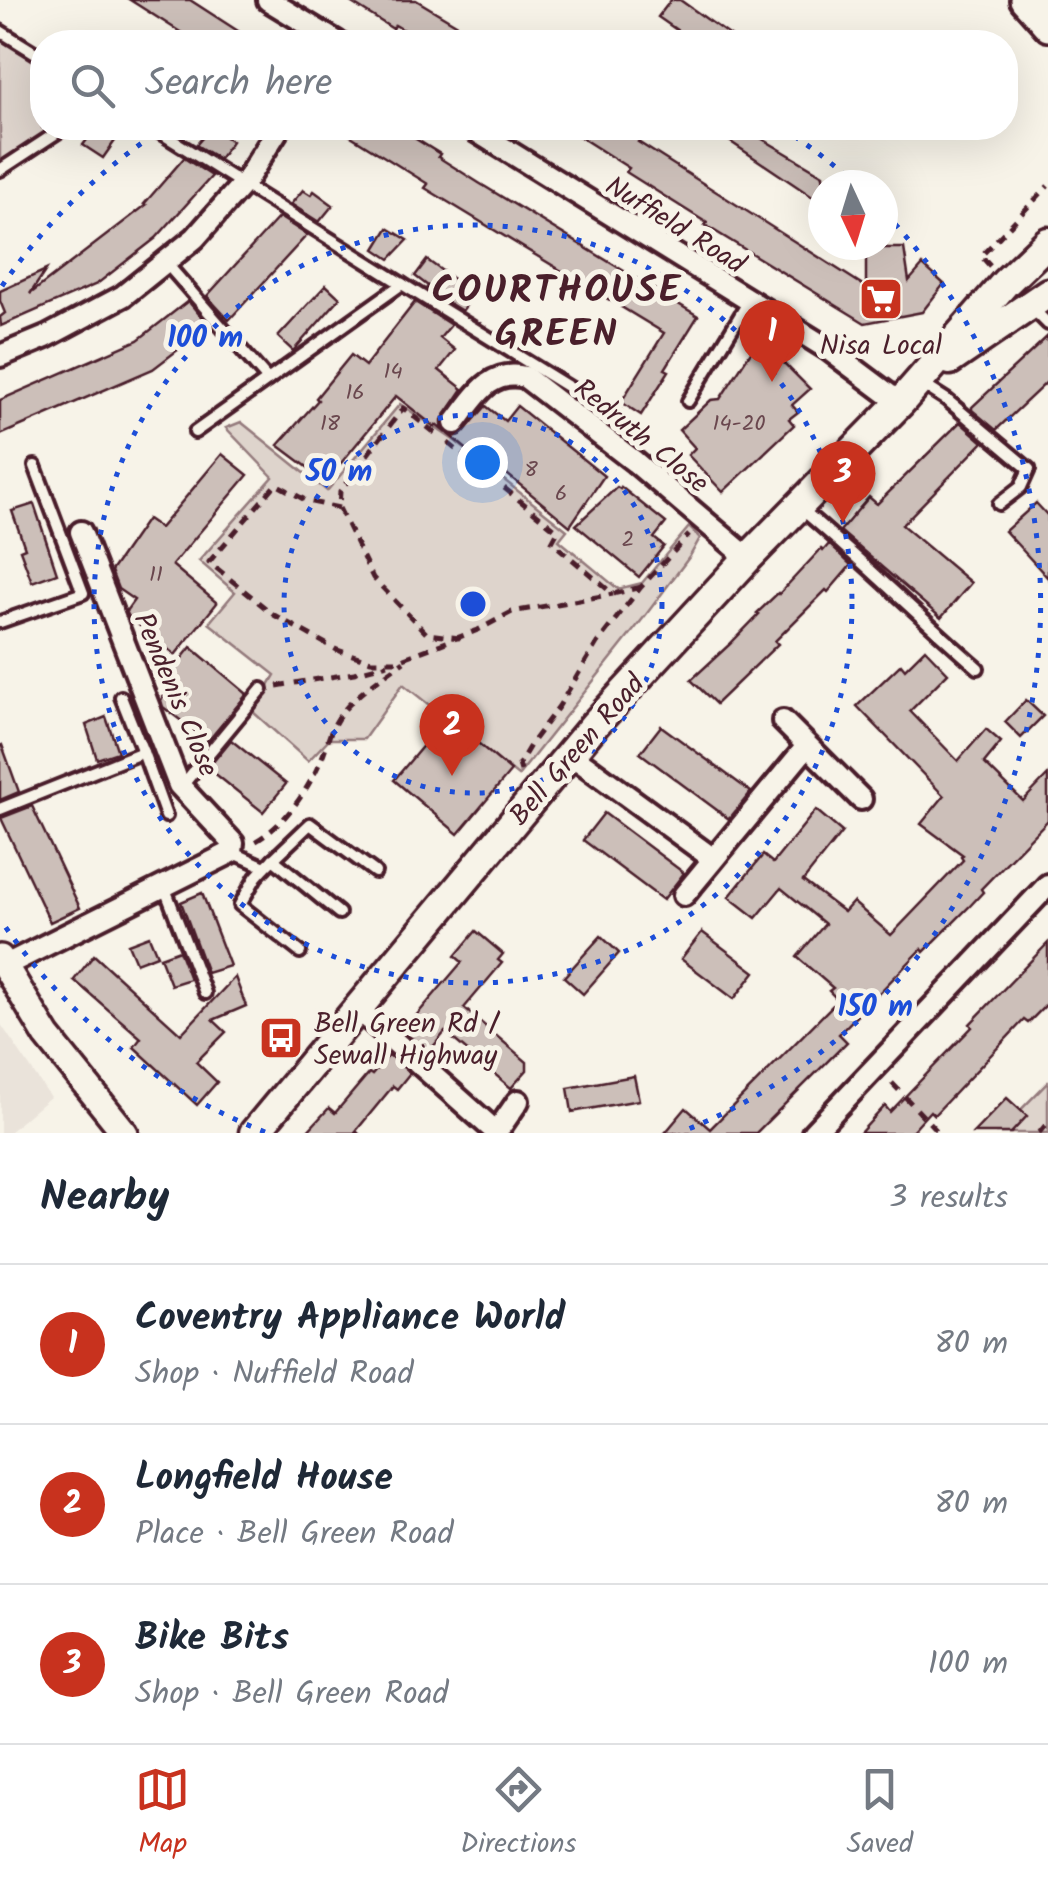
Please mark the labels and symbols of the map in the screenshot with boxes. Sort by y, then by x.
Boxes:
street label: Nuffield Road [596,165,755,288]
north arrow [808,170,898,260]
district label: COURTHOUSE GREEN [432,262,682,366]
supermarket icon: Nisa Local [858,276,904,322]
pin: 1 [740,300,804,382]
text: 100 m [167,315,243,363]
place label: Nisa Local [820,324,942,369]
house number: 14 [383,355,403,390]
street label: Redruth Close [563,368,718,506]
house number: 16 [345,376,365,411]
house number: 18 [320,407,341,442]
house number: 14-20 [713,407,765,442]
your location [457,437,508,488]
pin: 3 [810,440,876,523]
text: 50 m [305,449,372,497]
house number: 8 [524,453,538,488]
house number: 6 [555,477,567,512]
house number: 2 [622,523,634,558]
house number: 11 [149,558,163,593]
centre of rings [455,586,491,622]
street label: Pendenis Close [120,606,230,785]
street label: Bell Green Road [499,664,658,837]
pin: 2 [420,694,484,776]
text: 150 m [837,984,913,1032]
place label: Bell Green Rd / Sewall Highway [314,1002,501,1079]
bus stop icon: Bell Green Rd / Sewall Highway [258,1015,304,1061]

